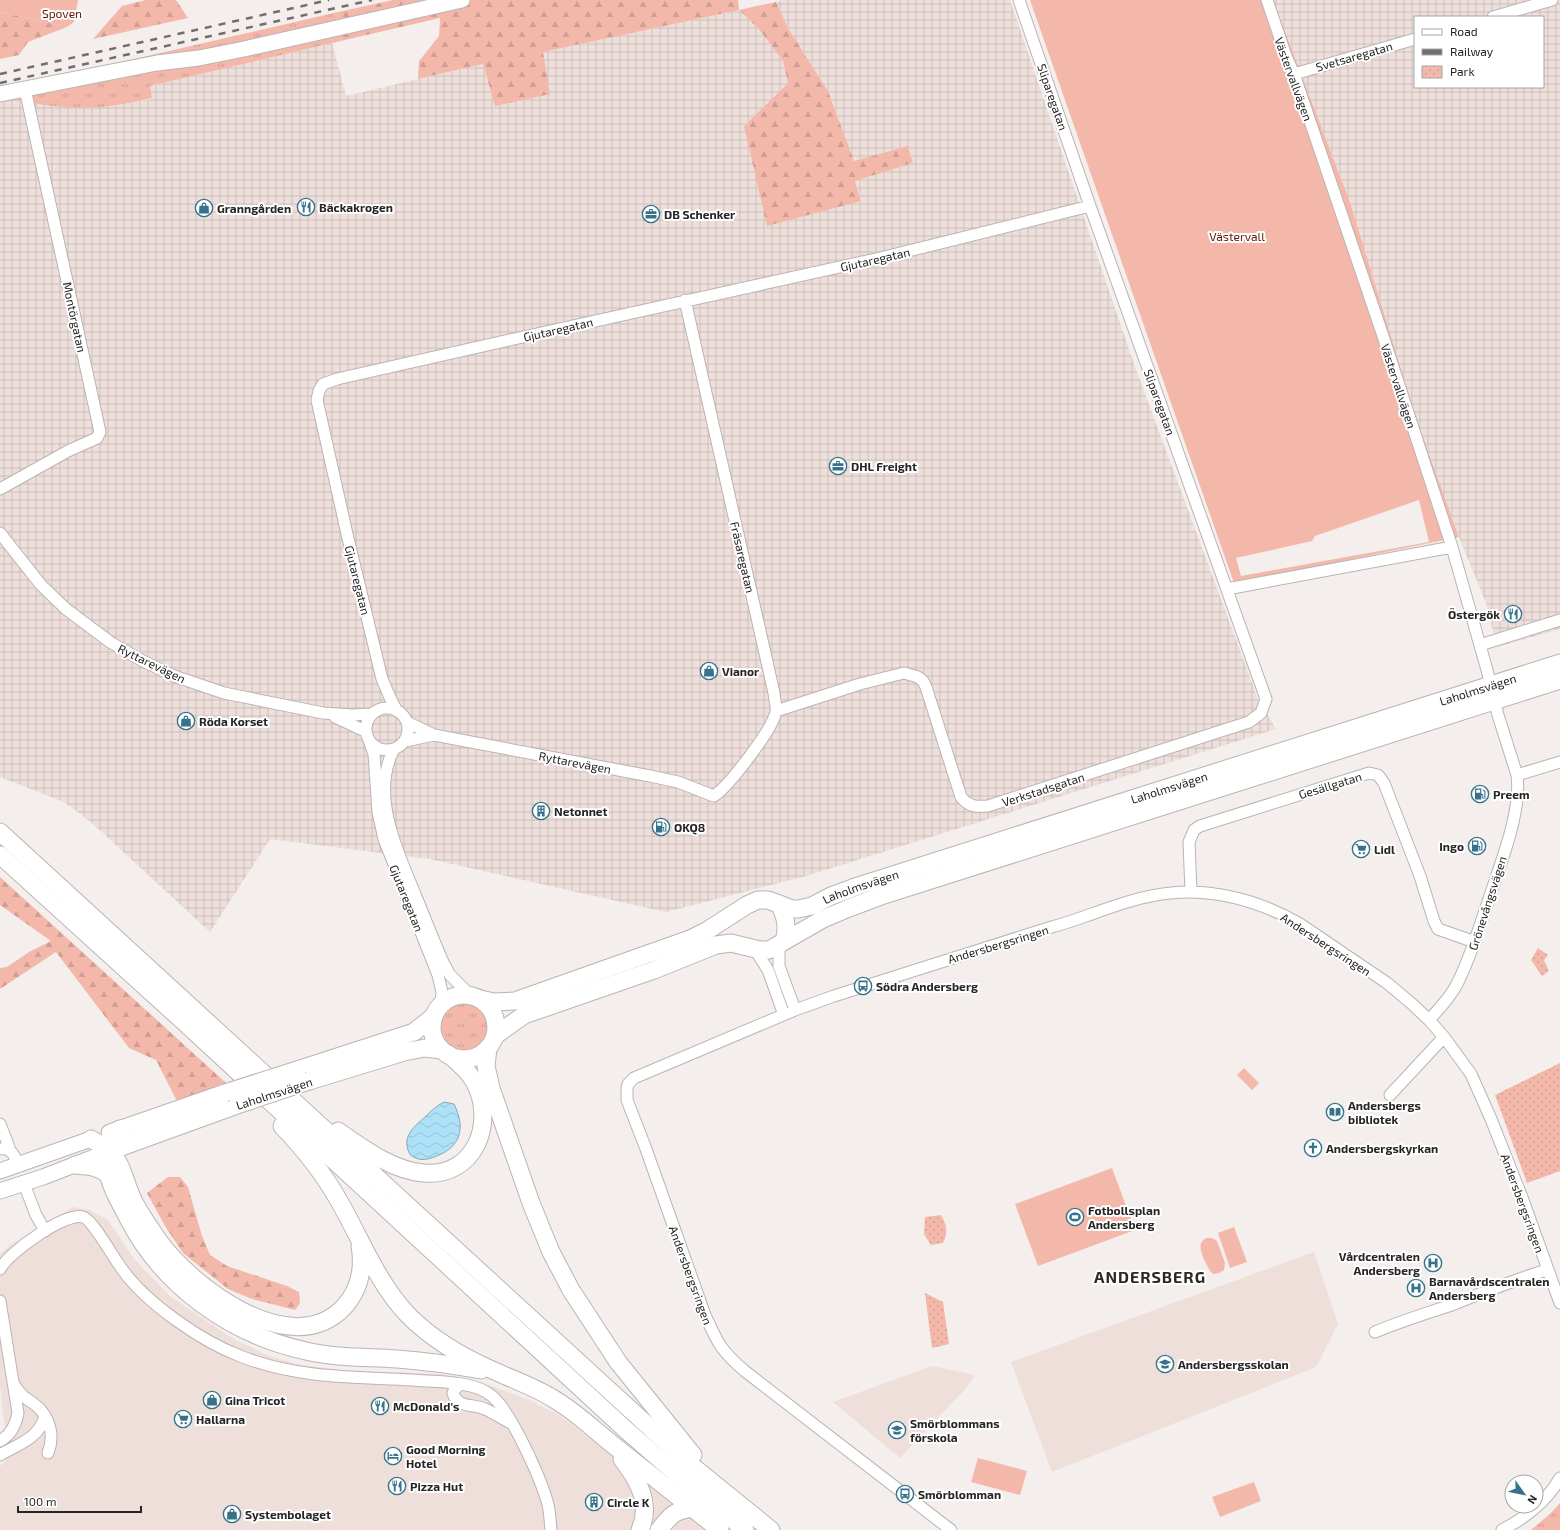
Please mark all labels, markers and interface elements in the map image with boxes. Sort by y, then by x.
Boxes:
park label: Spoven [42,6,82,20]
legend [1414,16,1544,88]
text: Road [1450,24,1478,38]
street label: Västervallvägen [1272,35,1316,123]
street label: Svetsaregatan [1314,38,1394,74]
text: Railway [1450,44,1494,58]
street label: Sliparegatan [1035,62,1071,132]
text: Park [1450,64,1475,78]
restaurant icon: Bäckakrogen [296,197,316,217]
shop icon: Granngården [194,198,214,218]
place label: Bäckakrogen [319,200,393,214]
place label: Granngården [217,201,291,215]
office icon: DB Schenker [641,204,661,224]
place label: DB Schenker [664,207,735,221]
park label: Västervall [1209,229,1265,243]
street label: Gjutaregatan [839,244,911,275]
street label: Montörgatan [61,280,89,354]
street label: Gjutaregatan [522,314,594,345]
street label: Västervallvägen [1379,342,1419,430]
street label: Sliparegatan [1142,367,1178,437]
office icon: DHL Freight [828,456,848,476]
place label: DHL Freight [851,459,917,473]
street label: Fräsaregatan [728,520,758,594]
street label: Gjutaregatan [342,544,373,616]
restaurant icon: Östergök [1503,604,1523,624]
place label: Östergök [1448,607,1500,621]
street label: Ryttarevägen [116,641,188,685]
shop icon: Vianor [699,661,719,681]
place label: Vianor [722,664,759,678]
street label: Laholmsvägen [1438,670,1518,708]
shop icon: Röda Korset [176,711,196,731]
place label: Röda Korset [199,714,268,728]
street label: Ryttarevägen [538,748,612,776]
street label: Laholmsvägen [1129,768,1209,806]
street label: Verkstadsgatan [1000,769,1086,809]
street label: Gesällgatan [1297,769,1363,801]
fuel station icon: Preem [1470,784,1490,804]
place label: Preem [1493,787,1530,801]
building icon: Netonnet [531,801,551,821]
place label: Netonnet [554,804,608,818]
fuel station icon: OKQ8 [651,817,671,837]
place label: OKQ8 [674,820,705,835]
fuel station icon: Ingo [1467,836,1487,856]
supermarket icon: Lidl [1351,839,1371,859]
place label: Ingo [1439,839,1464,853]
place label: Lidl [1374,842,1395,856]
street label: Grönevångsvägen [1465,854,1509,952]
street label: Gjutaregatan [386,862,427,934]
street label: Laholmsvägen [820,867,900,906]
street label: Andersbergsringen [1278,910,1374,978]
street label: Andersbergsringen [946,922,1050,966]
bus stop icon: Södra Andersberg [853,976,873,996]
place label: Södra Andersberg [876,979,978,993]
street label: Laholmsvägen [234,1074,314,1112]
place label: Andersbergs bibliotek [1348,1098,1421,1126]
library icon: Andersbergs bibliotek [1325,1102,1345,1122]
church icon: Andersbergskyrkan [1303,1138,1323,1158]
place label: Andersbergskyrkan [1326,1141,1438,1156]
street label: Andersbergsringen [1499,1152,1547,1254]
place label: Fotbollsplan Andersberg [1088,1203,1160,1231]
sports icon: Fotbollsplan Andersberg [1065,1207,1085,1227]
street label: Andersbergsringen [667,1224,715,1326]
place label: Vårdcentralen Andersberg [1339,1249,1420,1277]
hospital icon: Vårdcentralen Andersberg [1423,1253,1443,1273]
district label: ANDERSBERG [1094,1267,1206,1286]
place label: Barnavårdscentralen Andersberg [1429,1274,1550,1302]
hospital icon: Barnavårdscentralen Andersberg [1406,1278,1426,1298]
school or university icon: Andersbergsskolan [1155,1354,1175,1374]
place label: Andersbergsskolan [1178,1357,1289,1371]
shop icon: Gina Tricot [202,1390,222,1410]
place label: Gina Tricot [225,1393,285,1407]
restaurant icon: McDonald's [370,1396,390,1416]
place label: McDonald's [393,1399,459,1413]
supermarket icon: Hallarna [173,1409,193,1429]
place label: Hallarna [196,1412,245,1426]
place label: Smörblommans förskola [910,1416,1000,1444]
school or university icon: Smörblommans förskola [887,1420,907,1440]
place label: Good Morning Hotel [406,1442,486,1470]
hotel icon: Good Morning Hotel [383,1446,403,1466]
north arrow [1504,1474,1544,1514]
restaurant icon: Pizza Hut [387,1476,407,1496]
place label: Pizza Hut [410,1479,463,1493]
bus stop icon: Smörblomman [895,1484,915,1504]
place label: Smörblomman [918,1487,1001,1501]
scale bar [18,1488,141,1514]
building icon: Circle K [584,1492,604,1512]
text: N [1525,1493,1540,1507]
text: 100 m [24,1494,56,1508]
place label: Circle K [607,1495,650,1509]
shop icon: Systembolaget [222,1504,242,1524]
place label: Systembolaget [245,1507,331,1522]

